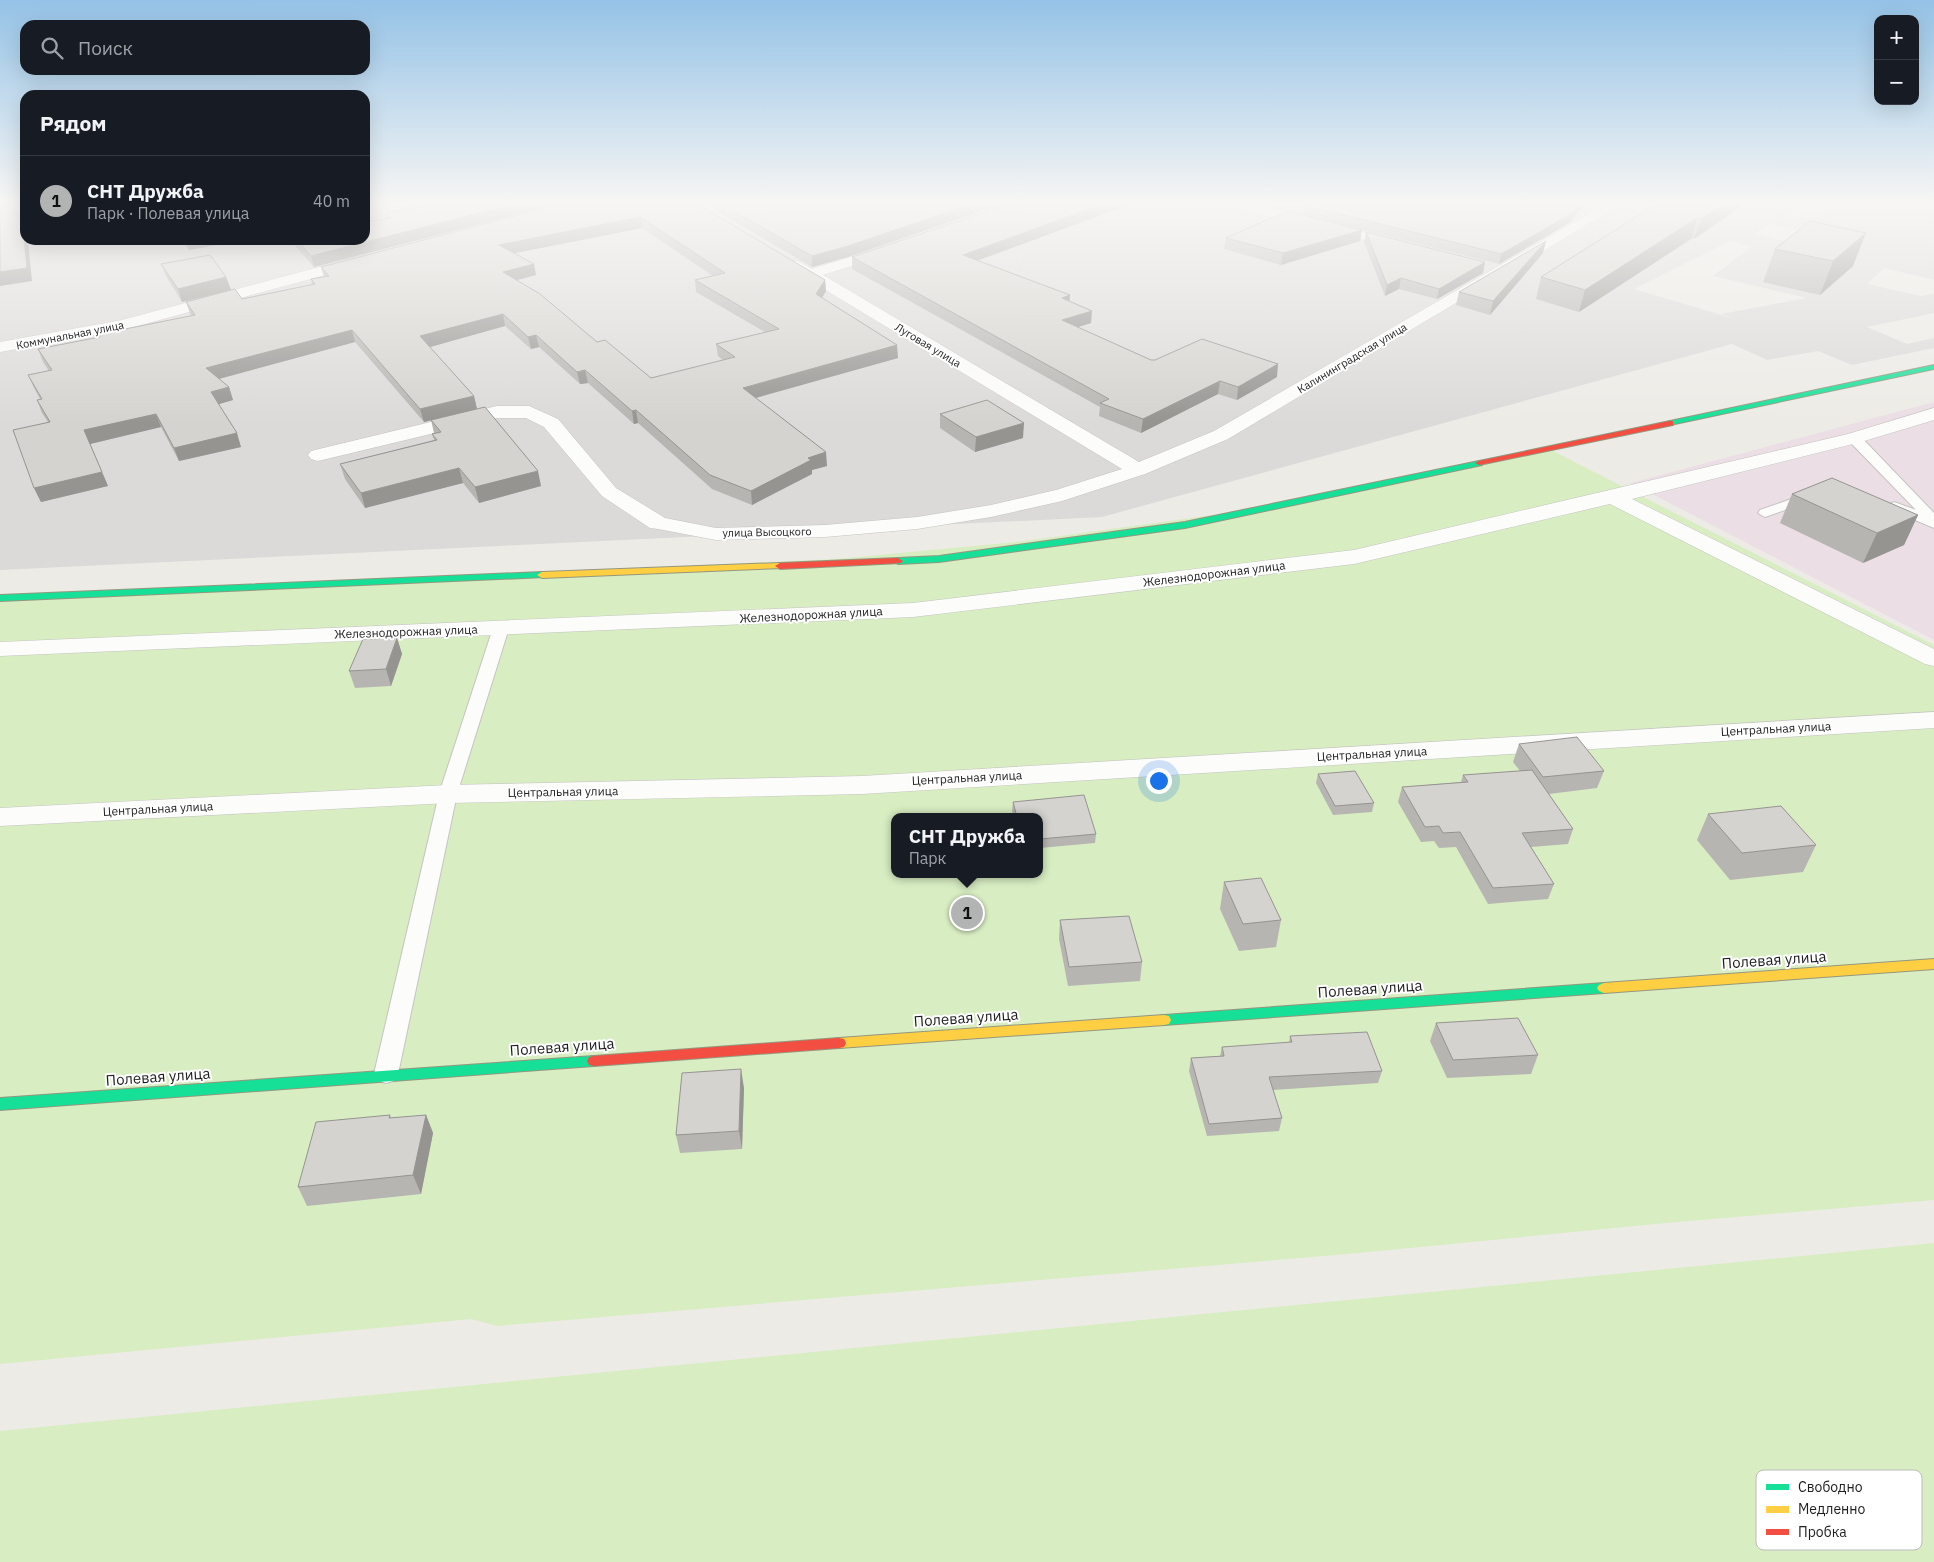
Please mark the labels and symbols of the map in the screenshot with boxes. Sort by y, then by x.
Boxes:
street label: Коммунальная улица [15,318,125,352]
street label: Луговая улица [892,320,964,370]
street label: Калининградская улица [1295,320,1409,396]
street label: улица Высоцкого [722,524,812,540]
street label: Железнодорожная улица [1142,557,1287,590]
street label: Железнодорожная улица [739,603,884,626]
street label: Железнодорожная улица [334,621,479,642]
street label: Центральная улица [1720,718,1832,739]
street label: Центральная улица [1316,743,1428,764]
street label: Центральная улица [911,767,1023,788]
your location [1146,768,1172,794]
street label: Центральная улица [508,783,619,800]
street label: Центральная улица [102,798,214,819]
pin: 1 [951,894,983,932]
street label: Полевая улица [1721,946,1827,973]
street label: Полевая улица [1317,975,1423,1002]
street label: Полевая улица [913,1004,1019,1031]
street label: Полевая улица [509,1033,615,1060]
street label: Полевая улица [105,1063,211,1090]
legend [1756,1470,1922,1550]
text: Свободно [1798,1478,1863,1496]
text: Медленно [1798,1500,1866,1518]
text: Пробка [1798,1523,1847,1541]

